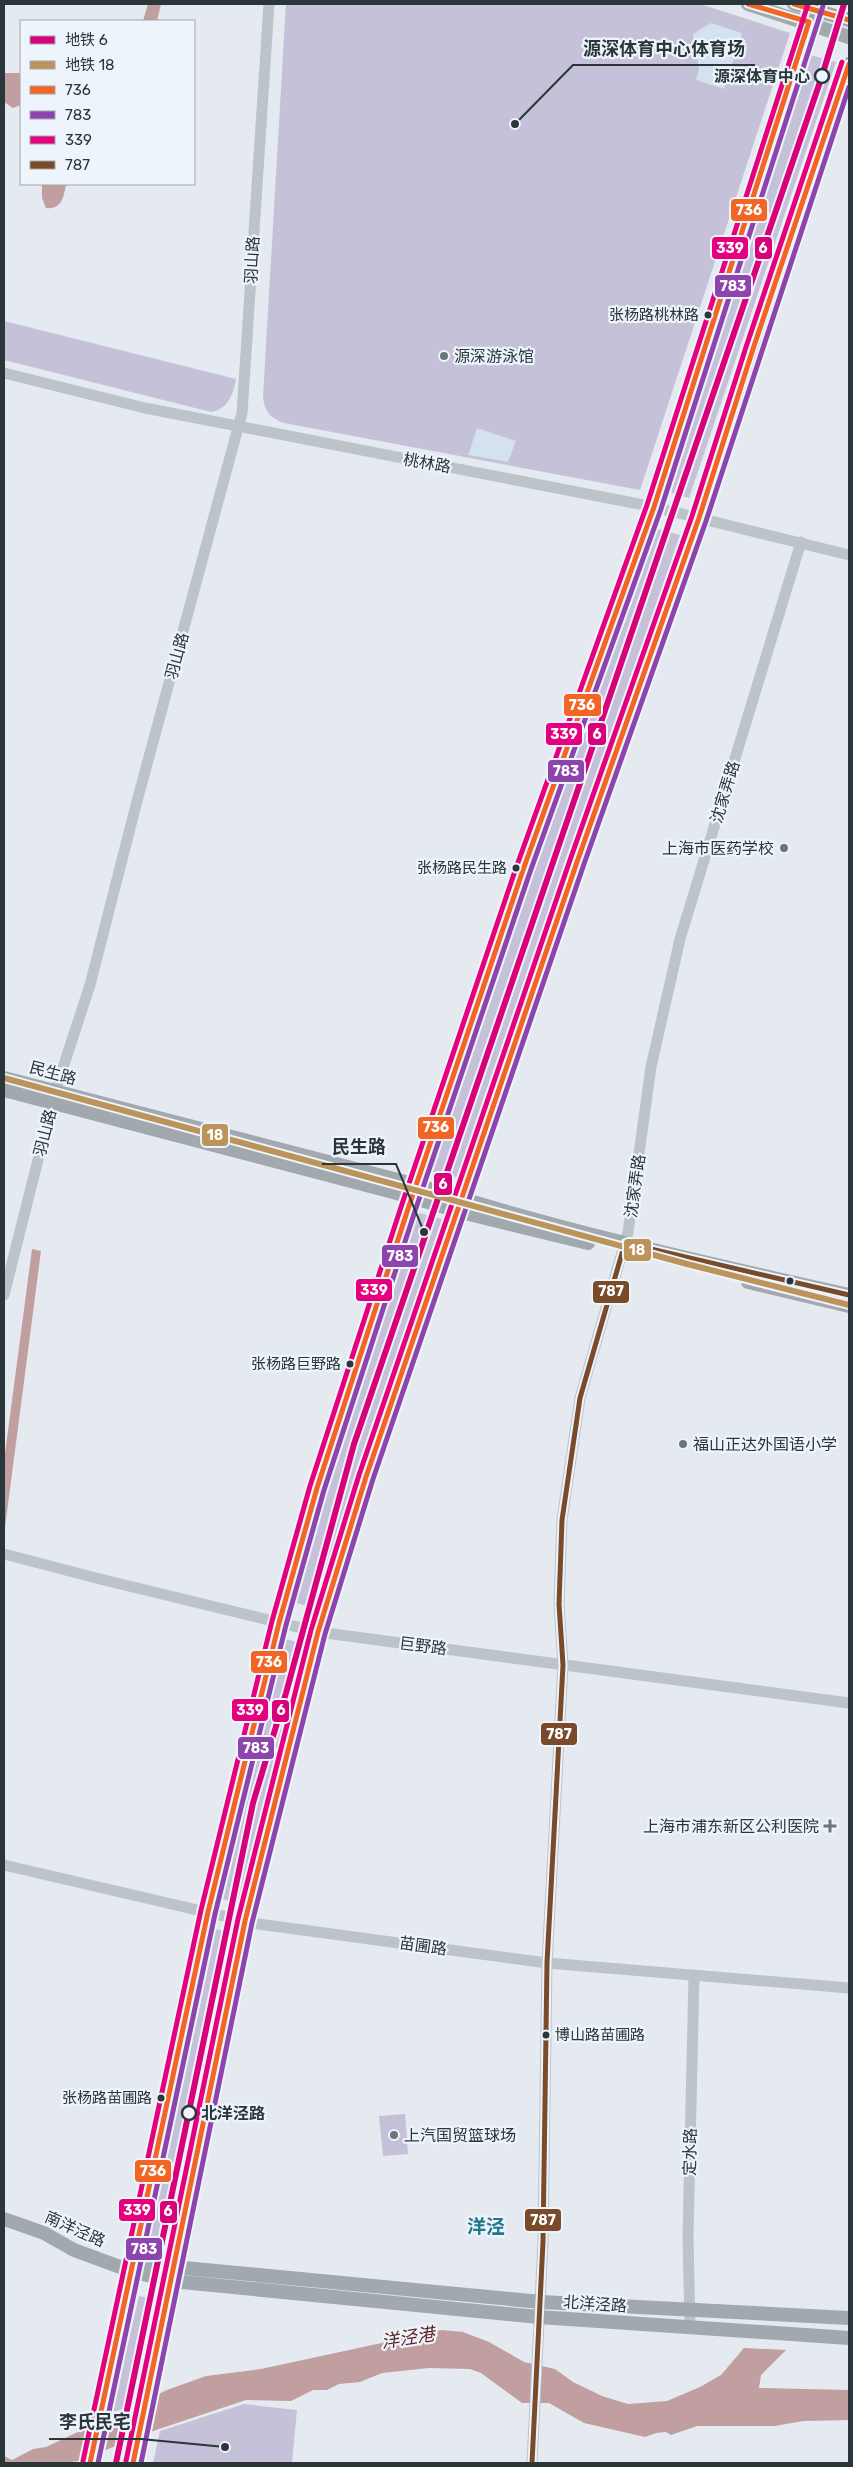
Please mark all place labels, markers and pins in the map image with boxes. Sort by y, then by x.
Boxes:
callout: 源深体育中心体育场 [573,32,755,65]
place label: 源深体育中心 [714,67,810,86]
marker: 源深体育中心 [814,68,830,84]
place label: 张杨路桃林路 [609,306,699,324]
marker: 张杨路桃林路 [703,310,713,320]
place label: 源深游泳馆 [454,347,534,366]
marker: 源深游泳馆 [438,350,450,362]
place label: 上海市医药学校 [662,839,774,858]
marker: 上海市医药学校 [778,842,790,854]
place label: 张杨路民生路 [417,859,507,877]
marker: 张杨路民生路 [511,863,521,873]
callout: 民生路 [322,1131,396,1164]
unlabelled marker [785,1276,795,1286]
place label: 张杨路巨野路 [251,1355,341,1373]
marker: 张杨路巨野路 [345,1359,355,1369]
place label: 福山正达外国语小学 [693,1435,837,1454]
marker: 福山正达外国语小学 [677,1438,689,1450]
place label: 上海市浦东新区公利医院 [643,1817,819,1836]
marker: 上海市浦东新区公利医院 [823,1819,837,1833]
place label: 博山路苗圃路 [555,2026,645,2044]
marker: 博山路苗圃路 [541,2030,551,2040]
place label: 张杨路苗圃路 [62,2089,152,2107]
marker: 张杨路苗圃路 [156,2093,166,2103]
place label: 北洋泾路 [201,2104,265,2123]
marker: 北洋泾路 [181,2105,197,2121]
place label: 上汽国贸篮球场 [404,2126,516,2145]
marker: 上汽国贸篮球场 [388,2129,400,2141]
callout: 李氏民宅 [49,2406,141,2439]

